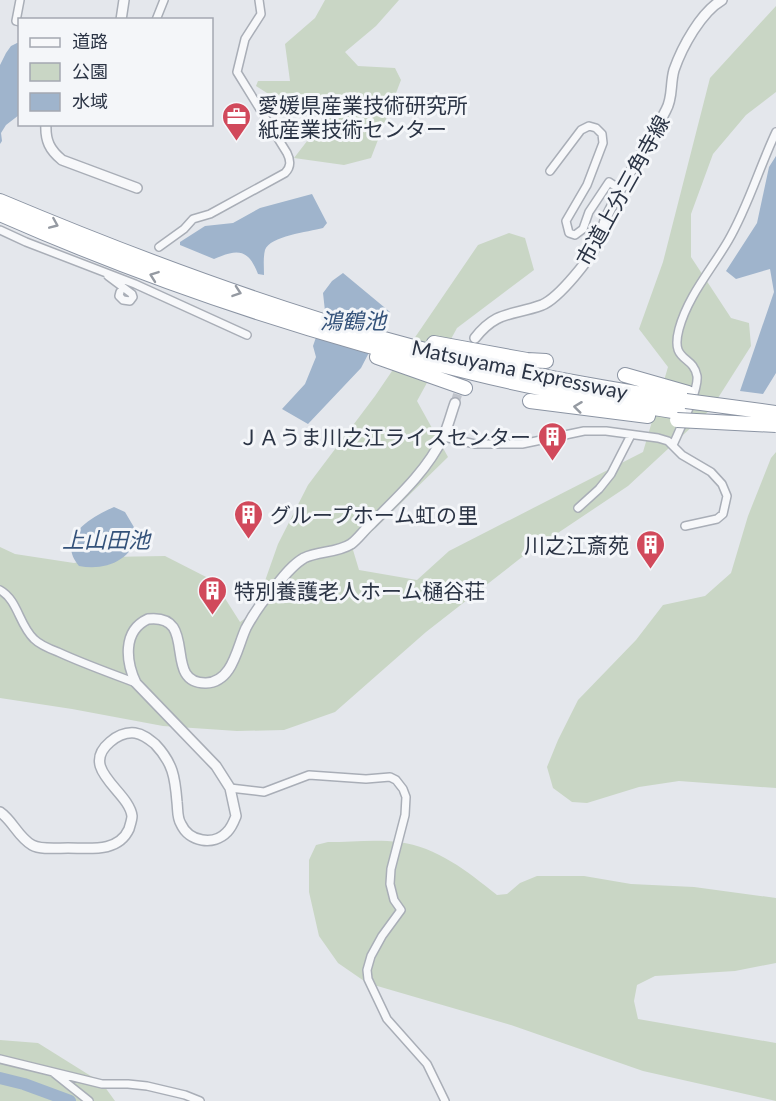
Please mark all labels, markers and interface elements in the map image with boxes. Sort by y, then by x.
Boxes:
legend [18,18,213,126]
text: 道路 [72,30,108,52]
text: 公園 [72,60,108,82]
text: 水域 [72,90,108,112]
place label: 愛媛県産業技術研究所 紙産業技術センター [258,92,468,141]
office icon: 愛媛県産業技術研究所 紙産業技術センター [221,100,253,142]
street label: 市道上分三角寺線 [570,110,674,270]
one-way arrow [48,217,59,229]
one-way arrow [149,271,159,284]
one-way arrow [231,285,241,298]
water label: 鴻鶴池 [320,307,388,334]
street label: Matsuyama Expressway [410,334,630,404]
one-way arrow [573,401,582,414]
building icon: ＪＡうま川之江ライスセンター [536,420,568,462]
place label: ＪＡうま川之江ライスセンター [238,424,531,449]
building icon: グループホーム虹の里 [233,498,265,540]
place label: グループホーム虹の里 [270,502,478,527]
water label: 上山田池 [62,526,152,553]
building icon: 川之江斎苑 [634,528,666,570]
place label: 川之江斎苑 [524,532,629,557]
building icon: 特別養護老人ホーム樋谷荘 [197,574,229,616]
place label: 特別養護老人ホーム樋谷荘 [234,578,485,603]

